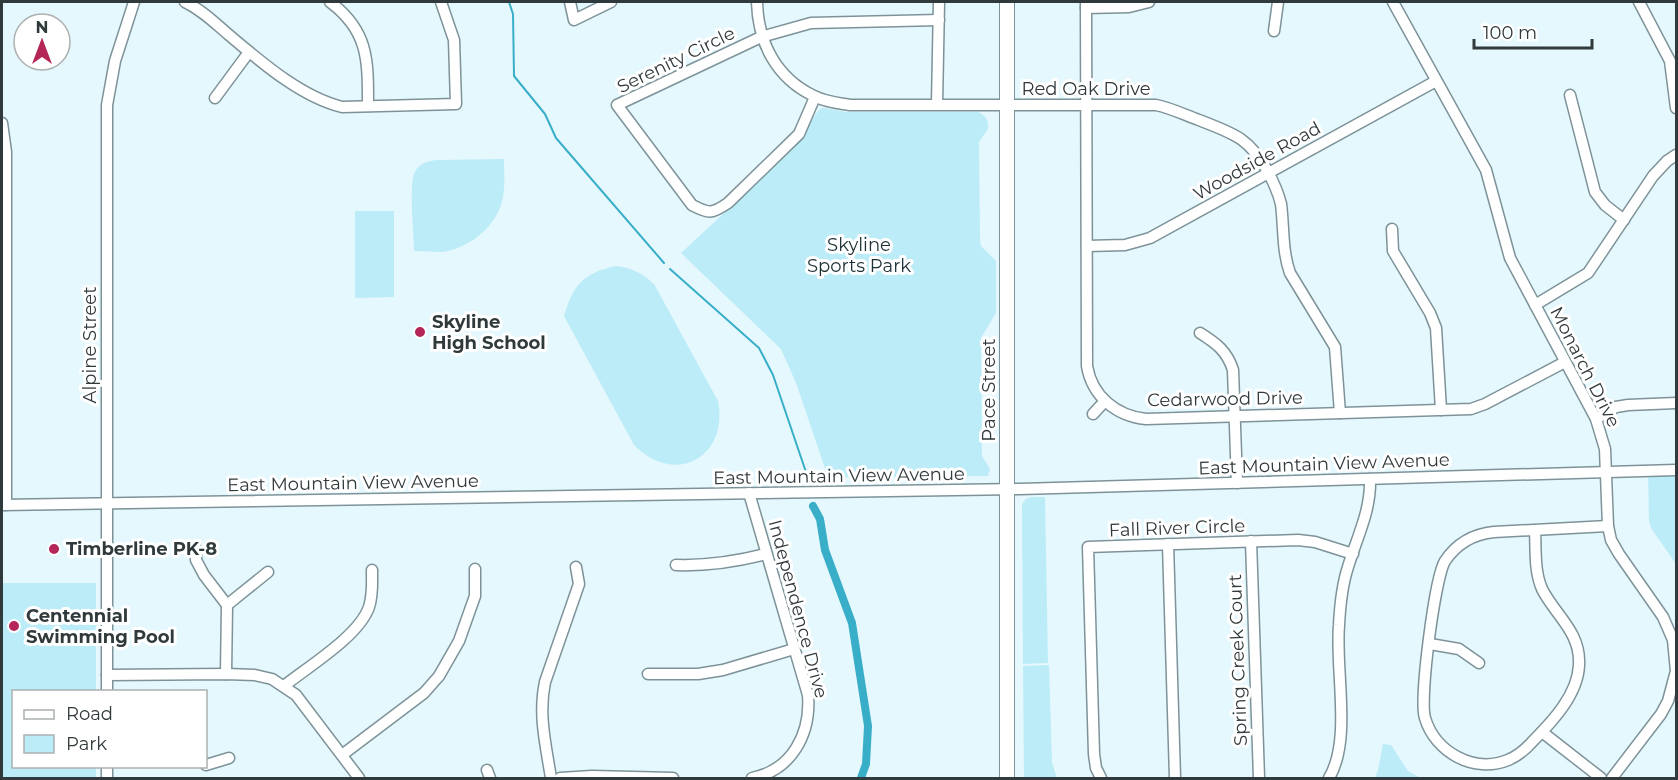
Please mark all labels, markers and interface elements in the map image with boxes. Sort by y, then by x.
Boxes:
north arrow [12,12,72,72]
scale bar [1474,12,1592,50]
text: N [36,18,48,37]
street label: Serenity Circle [614,22,738,98]
text: 100 m [1483,22,1537,44]
street label: Red Oak Drive [1021,78,1151,100]
street label: Woodside Road [1189,117,1325,205]
park label: Skyline Sports Park [807,234,911,277]
street label: Alpine Street [79,287,101,403]
street label: Monarch Drive [1545,303,1625,431]
place label: Skyline High School [432,311,546,354]
marker: Skyline High School [413,325,427,339]
street label: Pace Street [978,338,1000,442]
street label: Cedarwood Drive [1147,387,1303,411]
street label: East Mountain View Avenue [1198,449,1450,479]
street label: East Mountain View Avenue [713,463,965,489]
street label: East Mountain View Avenue [227,470,479,496]
street label: Fall River Circle [1108,515,1246,541]
street label: Independence Drive [764,517,832,701]
place label: Timberline PK-8 [66,538,217,560]
marker: Timberline PK-8 [47,542,61,556]
street label: Spring Creek Court [1224,574,1252,746]
place label: Centennial Swimming Pool [26,605,175,648]
marker: Centennial Swimming Pool [7,619,21,633]
legend [12,690,207,768]
text: Road [66,703,113,725]
text: Park [66,733,107,755]

